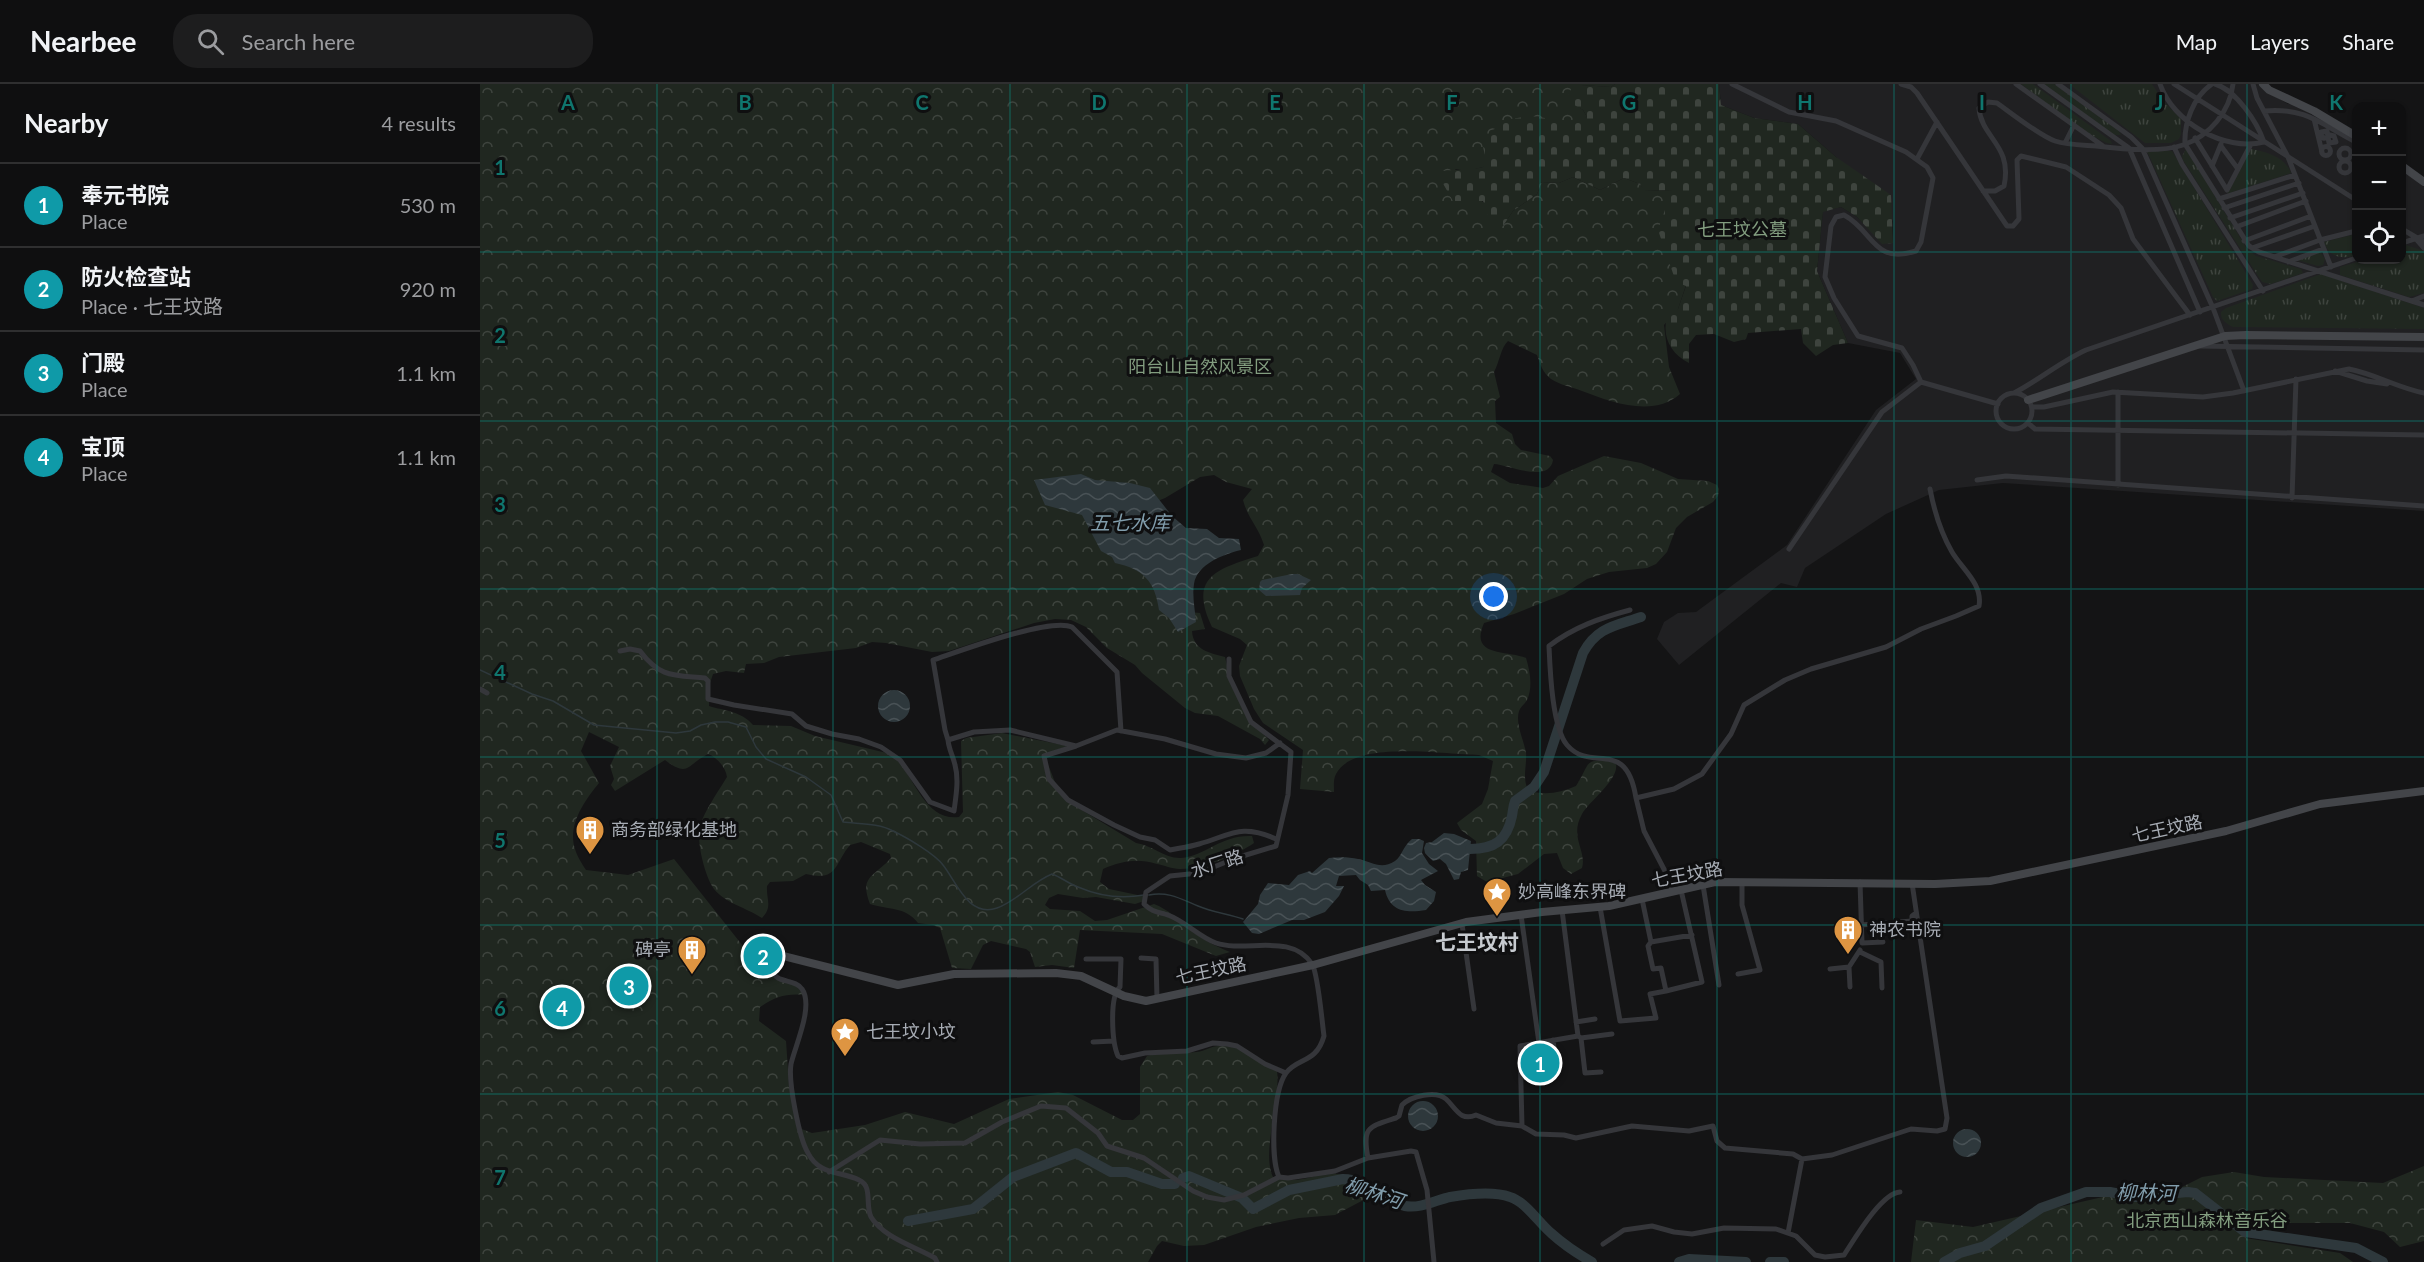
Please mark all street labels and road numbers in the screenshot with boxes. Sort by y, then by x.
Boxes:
street label: 七王坟路 [2129,810,2204,846]
street label: 水厂路 [1188,844,1246,882]
street label: 七王坟路 [1649,857,1724,891]
street label: 七王坟路 [1173,952,1248,988]

